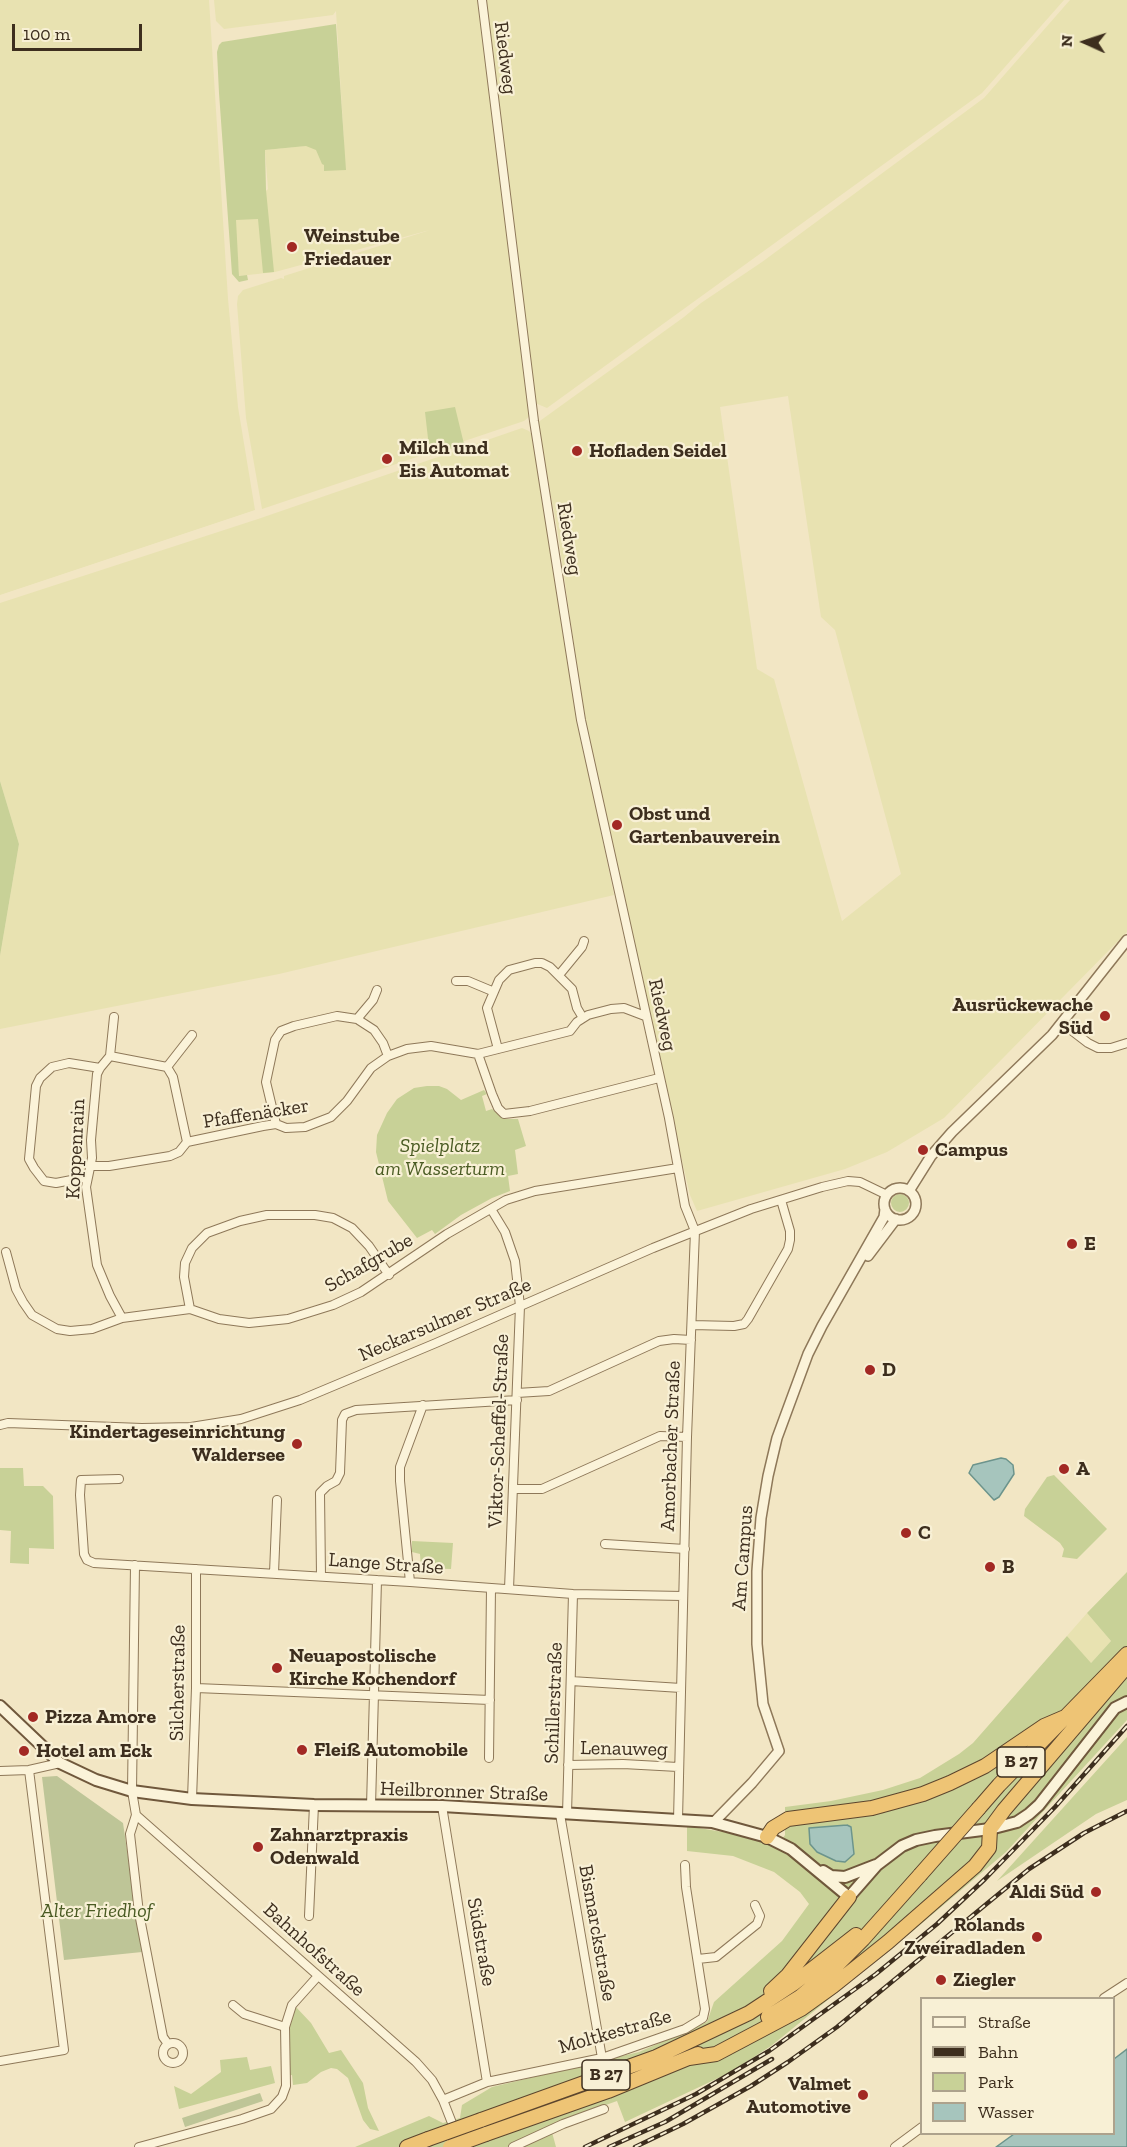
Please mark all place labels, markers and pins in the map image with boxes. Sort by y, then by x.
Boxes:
place label: Weinstube Friedauer [304,224,400,271]
marker: Weinstube Friedauer [285,240,299,254]
place label: Milch und Eis Automat [399,436,509,483]
place label: Hofladen Seidel [589,439,727,463]
marker: Hofladen Seidel [570,444,584,458]
marker: Milch und Eis Automat [380,452,394,466]
place label: Obst und Gartenbauverein [629,802,780,849]
marker: Obst und Gartenbauverein [610,818,624,832]
place label: Ausrückewache Süd [952,993,1093,1040]
marker: Ausrückewache Süd [1098,1009,1112,1023]
place label: Campus [935,1138,1008,1162]
marker: Campus [916,1143,930,1157]
place label: E [1084,1232,1096,1256]
marker: E [1065,1237,1079,1251]
place label: D [882,1358,896,1382]
marker: D [863,1363,877,1377]
place label: Kindertageseinrichtung Waldersee [69,1420,285,1467]
marker: Kindertageseinrichtung Waldersee [290,1437,304,1451]
place label: A [1076,1457,1090,1481]
marker: A [1057,1462,1071,1476]
place label: C [918,1521,931,1545]
marker: C [899,1526,913,1540]
place label: B [1002,1555,1014,1579]
marker: B [983,1560,997,1574]
place label: Neuapostolische Kirche Kochendorf [289,1644,456,1691]
marker: Neuapostolische Kirche Kochendorf [270,1661,284,1675]
place label: Pizza Amore [45,1705,156,1729]
marker: Pizza Amore [26,1710,40,1724]
place label: Fleiß Automobile [314,1738,468,1762]
place label: Hotel am Eck [36,1739,152,1763]
marker: Fleiß Automobile [295,1743,309,1757]
marker: Hotel am Eck [17,1744,31,1758]
place label: Zahnarztpraxis Odenwald [270,1823,408,1870]
marker: Zahnarztpraxis Odenwald [251,1840,265,1854]
place label: Aldi Süd [1009,1880,1084,1904]
marker: Aldi Süd [1089,1885,1103,1899]
place label: Rolands Zweiradladen [904,1913,1025,1960]
marker: Rolands Zweiradladen [1030,1930,1044,1944]
place label: Ziegler [953,1968,1016,1992]
marker: Ziegler [934,1973,948,1987]
place label: Valmet Automotive [746,2072,851,2119]
marker: Valmet Automotive [856,2088,870,2102]

